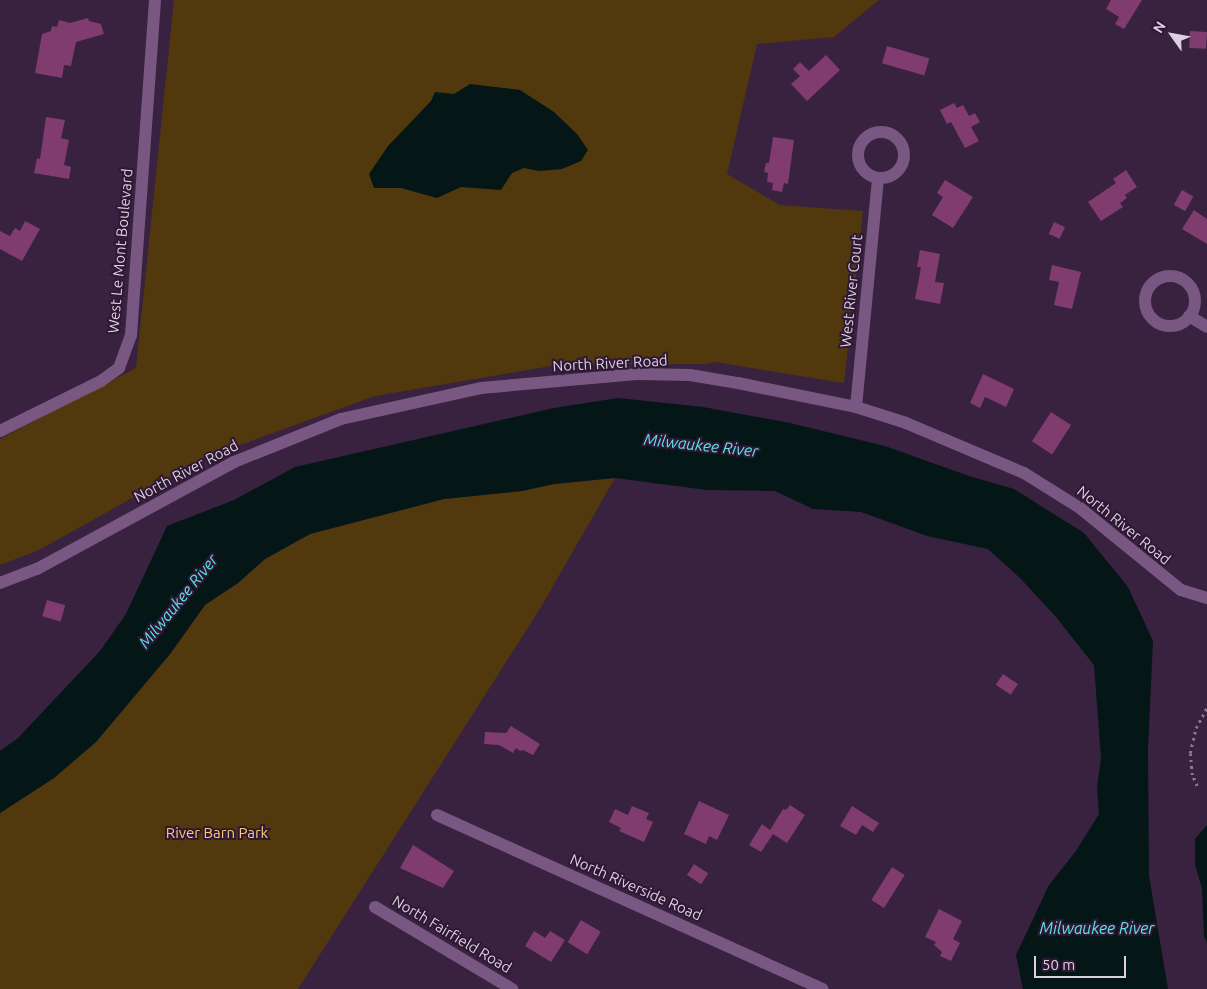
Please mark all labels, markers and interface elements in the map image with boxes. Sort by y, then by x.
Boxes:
north arrow [1147,10,1197,60]
text: N [1150,18,1169,36]
street label: West Le Mont Boulevard [104,168,136,334]
street label: West River Court [836,234,866,348]
street label: North River Road [552,351,668,375]
water label: Milwaukee River [643,429,759,461]
street label: North River Road [131,436,241,506]
street label: North River Road [1074,482,1174,568]
water label: Milwaukee River [134,550,222,652]
park label: River Barn Park [166,824,268,842]
street label: North Riverside Road [567,850,705,924]
street label: North Fairfield Road [389,891,515,977]
water label: Milwaukee River [1040,918,1154,938]
scale bar [1037,946,1130,978]
text: 50 m [1042,956,1075,973]

